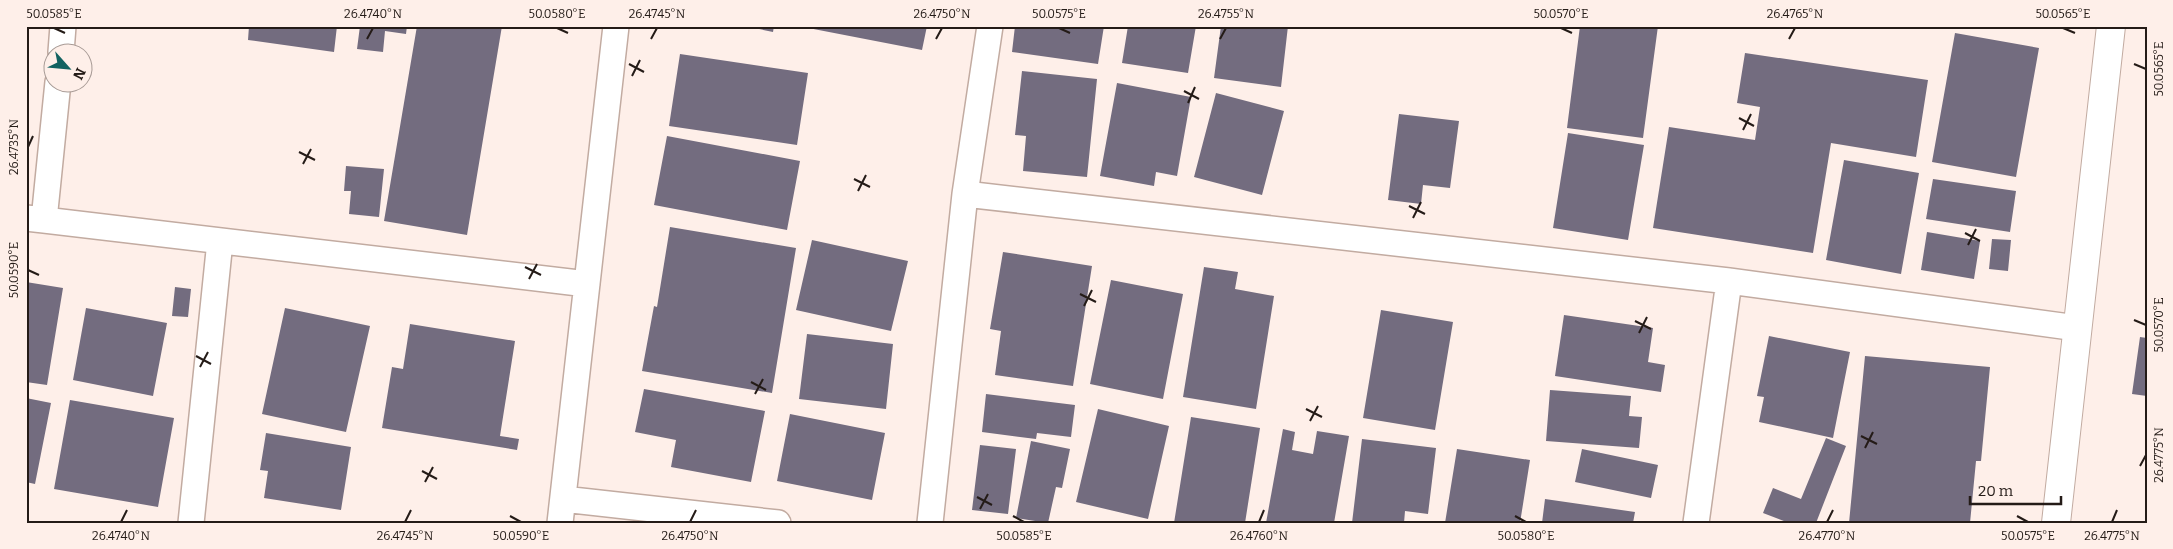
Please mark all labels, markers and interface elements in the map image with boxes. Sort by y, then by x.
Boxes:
text: 50.0585°E [26,7,82,21]
text: 26.4740°N [344,7,402,21]
text: 50.0580°E [529,7,585,21]
text: 26.4745°N [629,7,686,21]
text: 26.4750°N [913,7,971,21]
text: 50.0575°E [1032,7,1086,21]
text: 26.4755°N [1198,7,1254,21]
text: 50.0570°E [1533,7,1589,21]
text: 26.4765°N [1767,7,1824,21]
text: 50.0565°E [2035,7,2091,21]
text: 50.0565°E [2152,41,2166,97]
north arrow [42,42,92,92]
text: N [69,65,89,83]
text: 26.4735°N [7,118,21,175]
text: 50.0590°E [7,242,21,298]
text: 50.0570°E [2152,297,2166,353]
text: 26.4775°N [2152,427,2166,483]
scale bar [1970,474,2062,506]
text: 20 m [1978,482,2014,500]
text: 26.4740°N [92,529,150,543]
text: 26.4745°N [377,529,434,543]
text: 50.0590°E [493,529,549,543]
text: 26.4750°N [661,529,719,543]
text: 50.0585°E [996,529,1052,543]
text: 26.4760°N [1230,529,1288,543]
text: 50.0580°E [1498,529,1554,543]
text: 26.4770°N [1799,529,1856,543]
text: 50.0575°E [2001,529,2055,543]
text: 26.4775°N [2084,529,2140,543]

